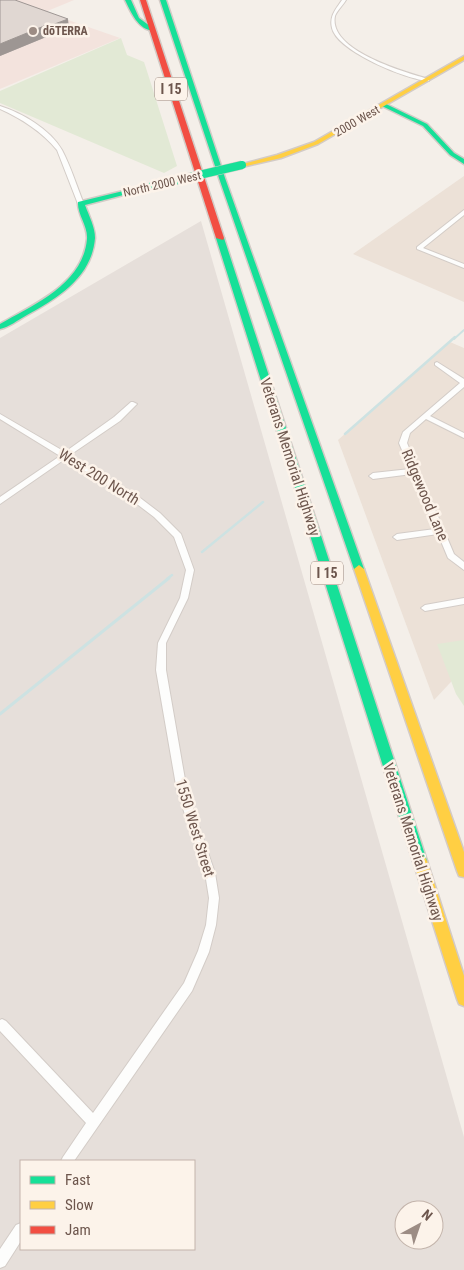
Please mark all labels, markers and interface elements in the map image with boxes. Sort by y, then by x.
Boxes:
place label: dōTERRA [43,24,89,38]
marker: dōTERRA [27,25,39,37]
road number: I 15 [155,78,187,100]
street label: 2000 West [332,102,383,140]
street label: North 2000 West [122,168,203,200]
street label: Veterans Memorial Highway [256,376,324,538]
street label: West 200 North [55,445,143,509]
street label: Ridgewood Lane [398,447,452,543]
road number: I 15 [311,562,343,584]
street label: Veterans Memorial Highway [379,761,447,923]
street label: 1550 West Street [172,777,218,879]
legend [20,1160,195,1250]
text: Fast [65,1171,90,1189]
text: Slow [65,1196,94,1214]
north arrow [394,1200,444,1250]
text: N [419,1206,436,1224]
text: Jam [65,1221,91,1239]

